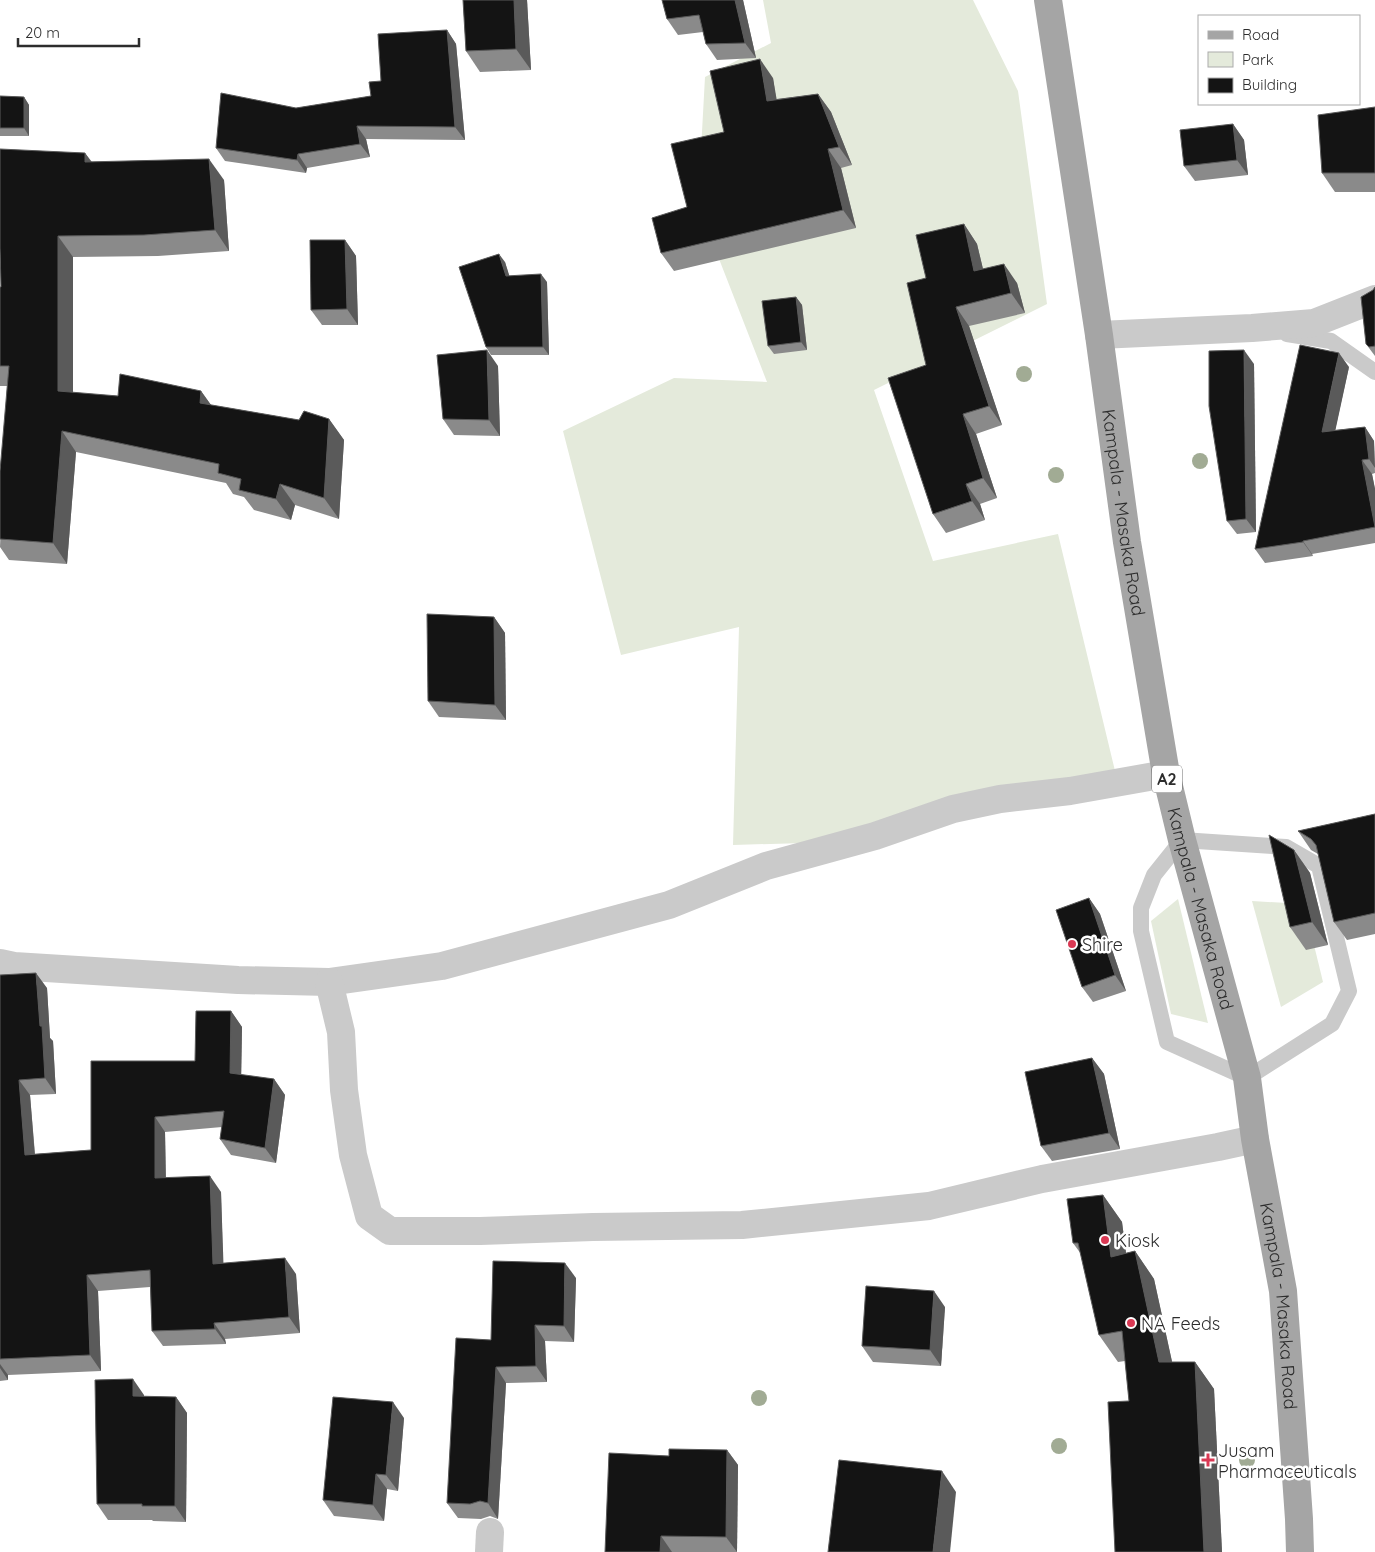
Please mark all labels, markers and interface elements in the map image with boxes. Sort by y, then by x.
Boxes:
scale bar [18,15,139,47]
legend [1198,15,1360,105]
text: 20 m [25,23,60,42]
text: Road [1242,25,1279,44]
text: Park [1242,50,1274,69]
text: Building [1242,75,1297,94]
street label: Kampala - Masaka Road [1098,408,1151,617]
road number: A2 [1152,766,1182,792]
street label: Kampala - Masaka Road [1163,805,1239,1012]
place label: Shire [1082,933,1123,956]
marker: Shire [1066,938,1078,950]
street label: Kampala - Masaka Road [1255,1200,1303,1410]
place label: Kiosk [1115,1229,1160,1252]
marker: Kiosk [1099,1234,1111,1246]
place label: NA Feeds [1141,1312,1220,1335]
marker: NA Feeds [1125,1317,1137,1329]
place label: Jusam Pharmaceuticals [1218,1439,1357,1483]
marker: Jusam Pharmaceuticals [1202,1454,1214,1466]

